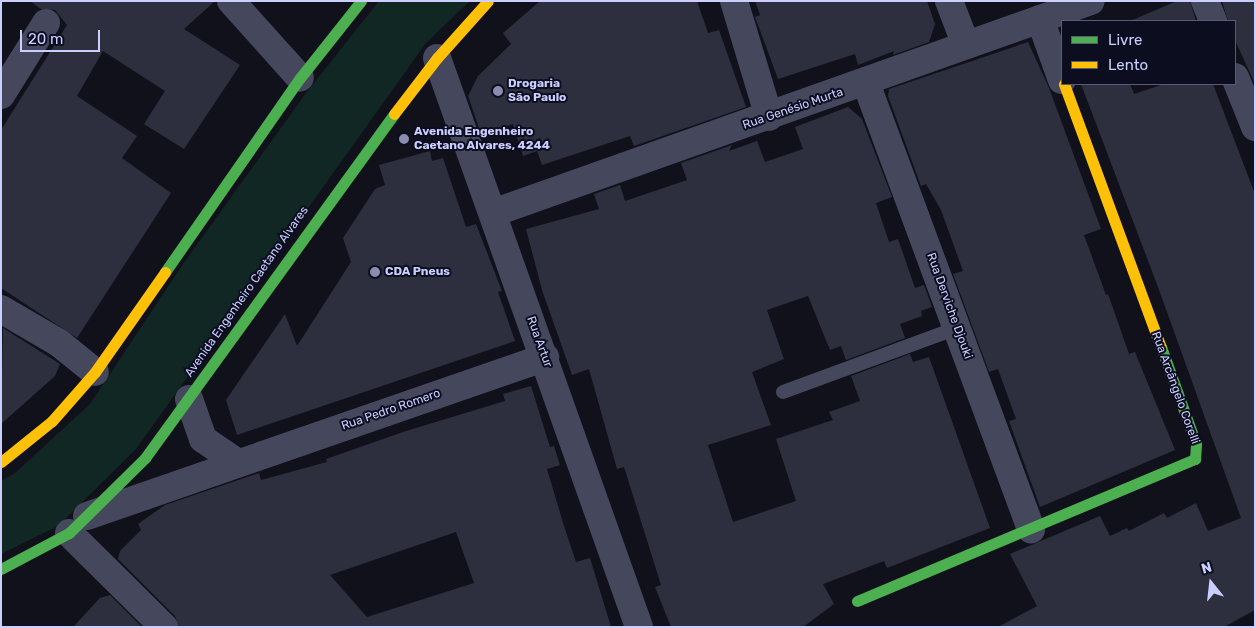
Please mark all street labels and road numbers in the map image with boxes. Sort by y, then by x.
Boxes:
street label: Rua Genésio Murta [741,85,845,133]
street label: Avenida Engenheiro Caetano Alvares [182,204,312,380]
street label: Rua Derviche Djouki [923,251,975,361]
street label: Rua Artur [523,314,555,370]
street label: Rua Arcângelo Corelli [1148,330,1202,446]
street label: Rua Pedro Romero [340,386,442,434]

